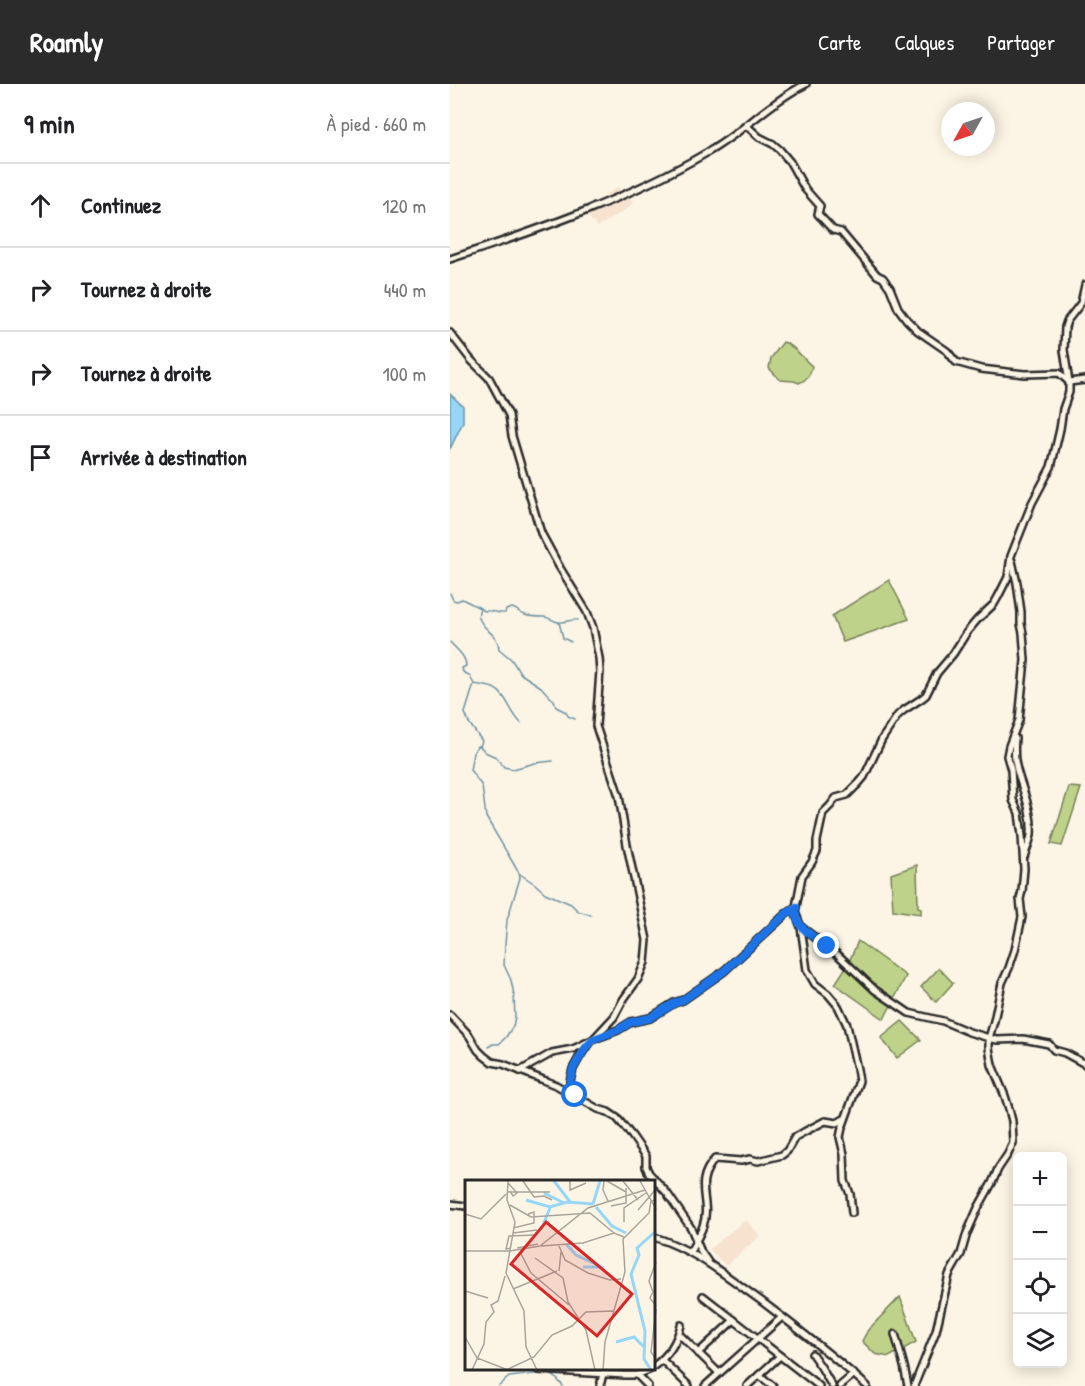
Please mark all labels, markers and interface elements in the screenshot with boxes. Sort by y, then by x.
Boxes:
text: Roamly [30,23,103,61]
text: Carte [818,28,861,57]
text: Calques [894,28,954,57]
text: Partager [987,28,1055,57]
north arrow [941,102,995,156]
text: 9 min [24,106,75,141]
text: À pied · 660 m [327,110,426,137]
icon: ahead [24,189,57,222]
text: Continuez [81,190,161,220]
text: 120 m [382,192,426,219]
icon: right [24,273,57,306]
text: Tournez à droite [81,274,211,304]
text: 440 m [384,276,426,303]
icon: right [24,357,57,390]
text: Tournez à droite [81,358,211,388]
text: 100 m [383,360,426,387]
icon: arrive [24,441,57,474]
text: Arrivée à destination [81,442,247,472]
route end [813,932,839,958]
route start [561,1081,587,1107]
map controls [1013,1152,1067,1368]
button: + [1013,1152,1067,1206]
inset map [465,1180,656,1371]
button: − [1013,1206,1067,1260]
button: locate [1013,1260,1067,1314]
button: layers [1013,1314,1067,1368]

